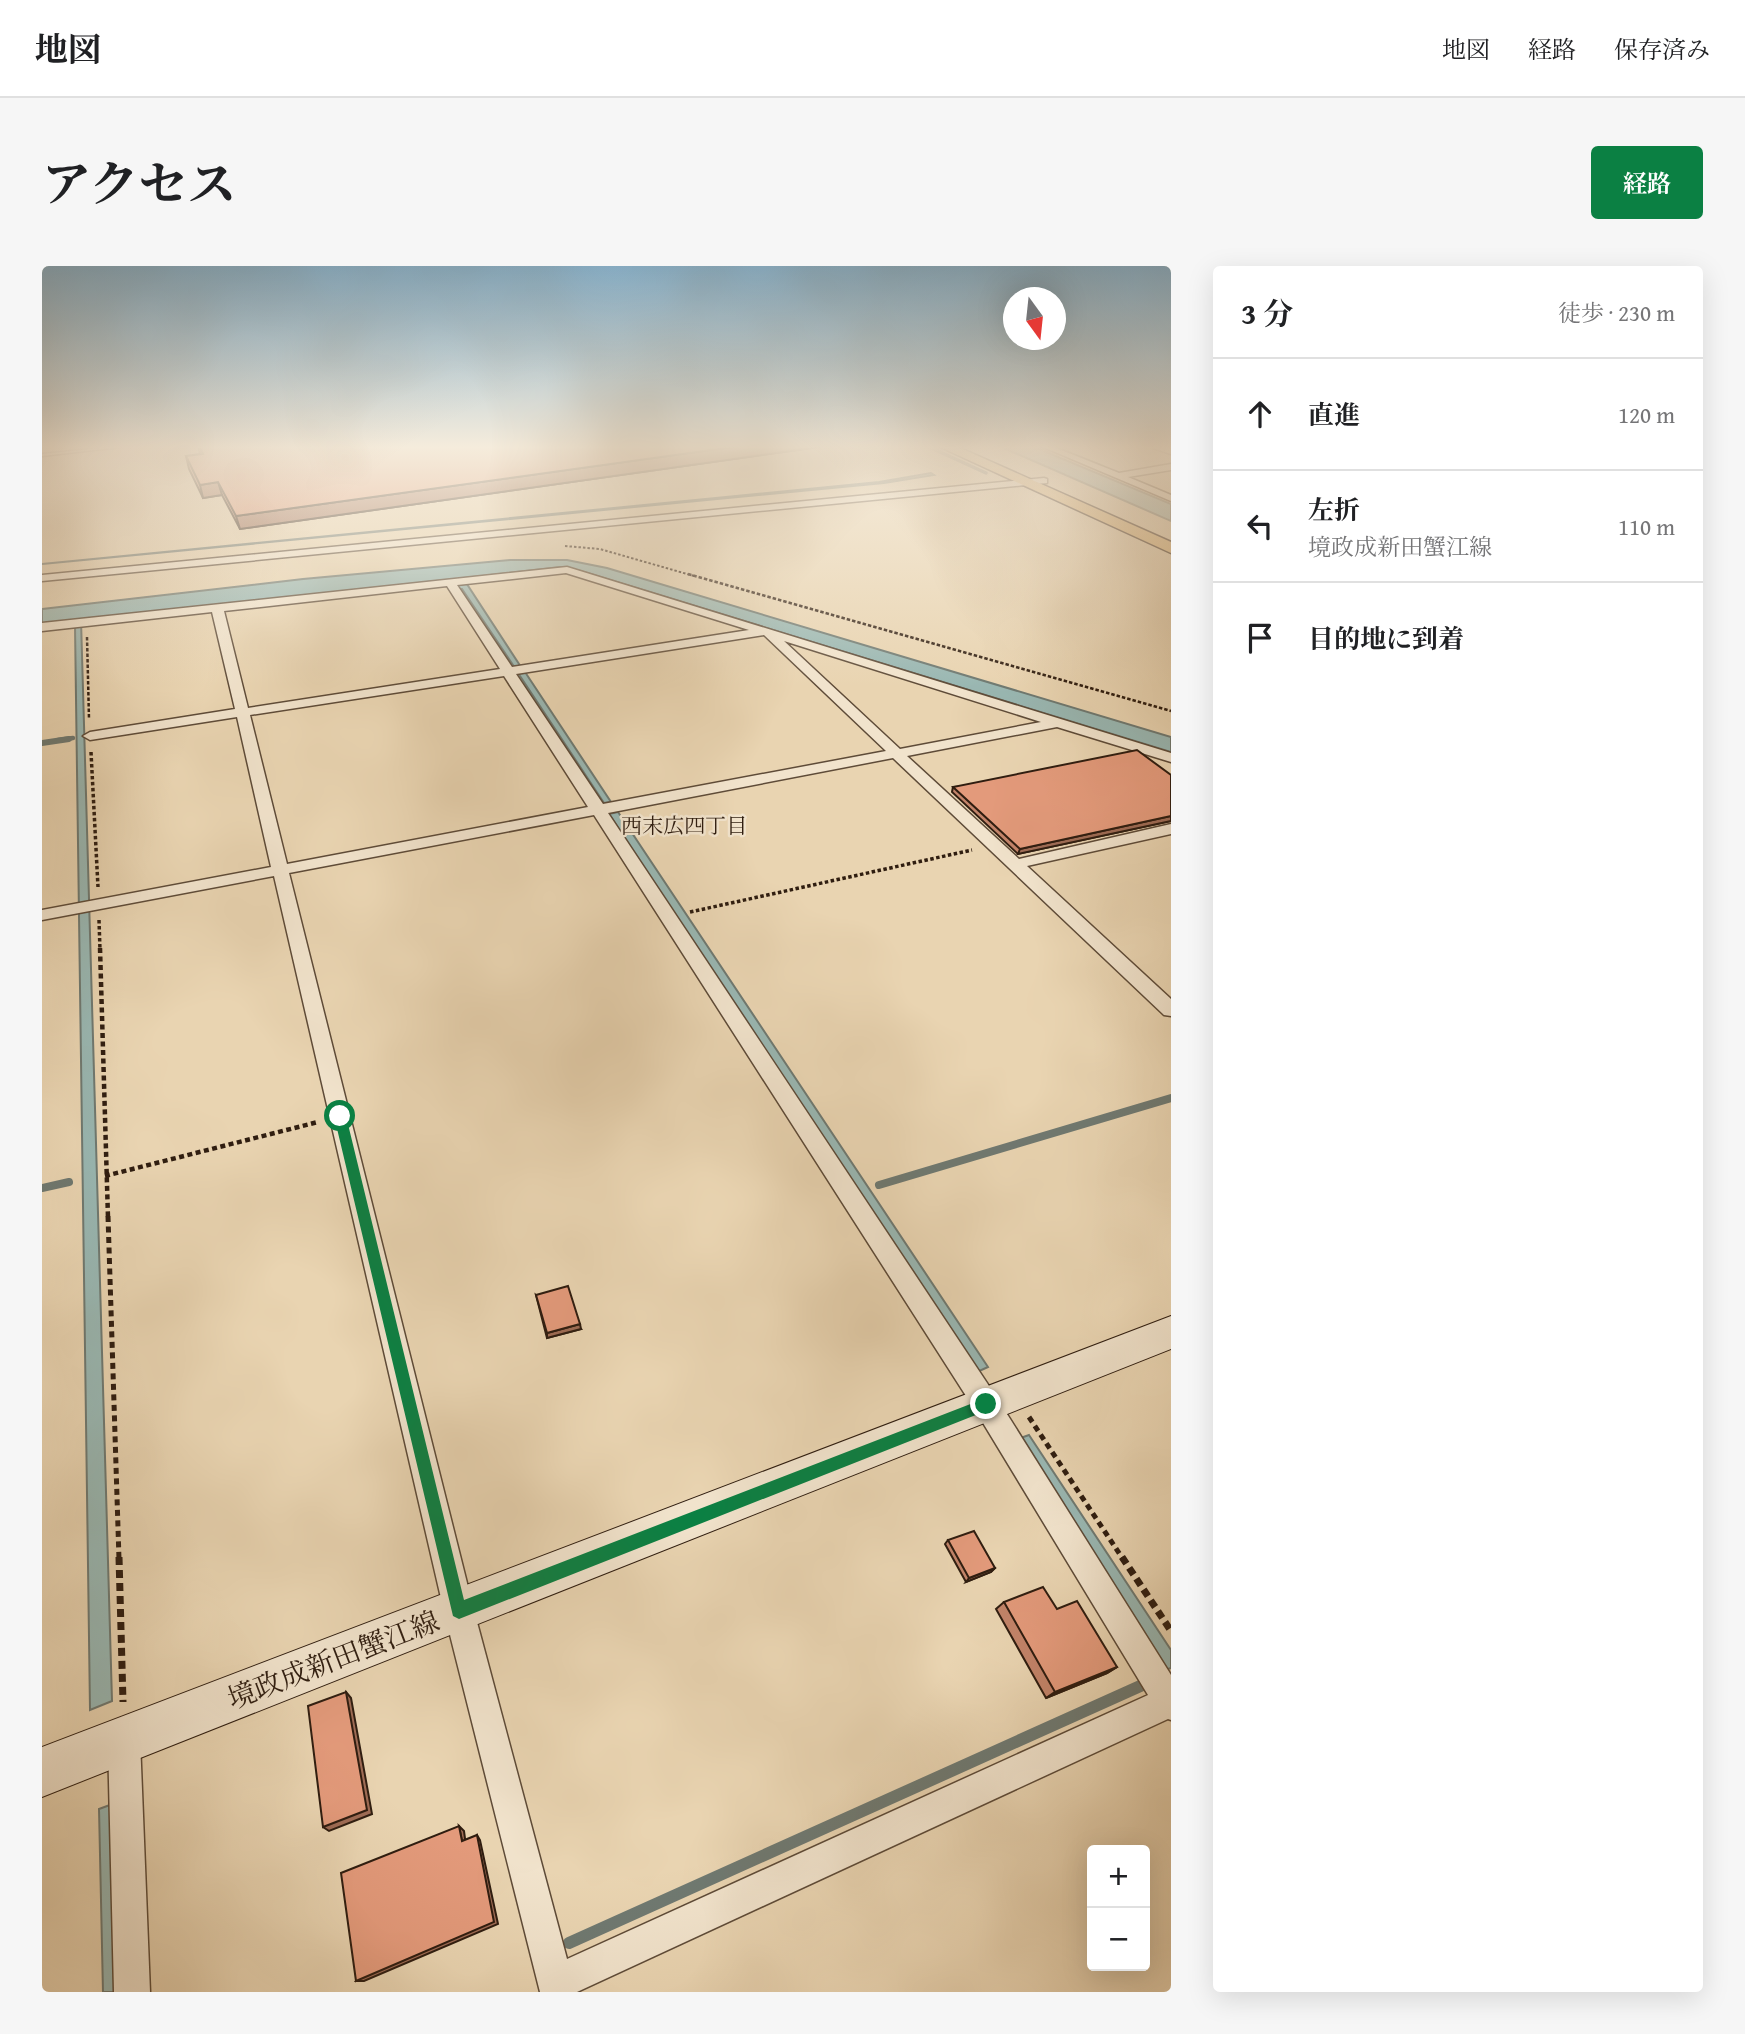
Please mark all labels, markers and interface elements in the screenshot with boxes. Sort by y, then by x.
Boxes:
text: 地図 [35,25,101,73]
text: 地図 [1442,32,1490,67]
text: 経路 [1528,32,1576,67]
text: 保存済み [1614,32,1710,67]
button: 経路 [1591,146,1703,219]
text: アクセス [42,147,237,219]
north arrow [1003,287,1066,350]
text: 3 分 [1241,291,1293,335]
text: 徒歩 · 230 m [1558,296,1675,329]
icon: ahead [1241,395,1279,433]
text: 直進 [1308,395,1360,434]
text: 120 m [1618,398,1675,431]
text: 左折 [1308,490,1360,529]
icon: left [1241,507,1279,545]
text: 110 m [1618,510,1675,543]
text: 境政成新田蟹江線 [1308,530,1492,563]
icon: arrive [1241,619,1279,657]
text: 目的地に到着 [1308,619,1464,658]
district label: 西末広四丁目 [621,810,747,841]
route start [324,1100,355,1131]
route end [970,1388,1001,1419]
street label: 境政成新田蟹江線 [221,1600,445,1718]
map controls [1087,1845,1150,1971]
button: + [1087,1845,1150,1908]
button: − [1087,1908,1150,1971]

